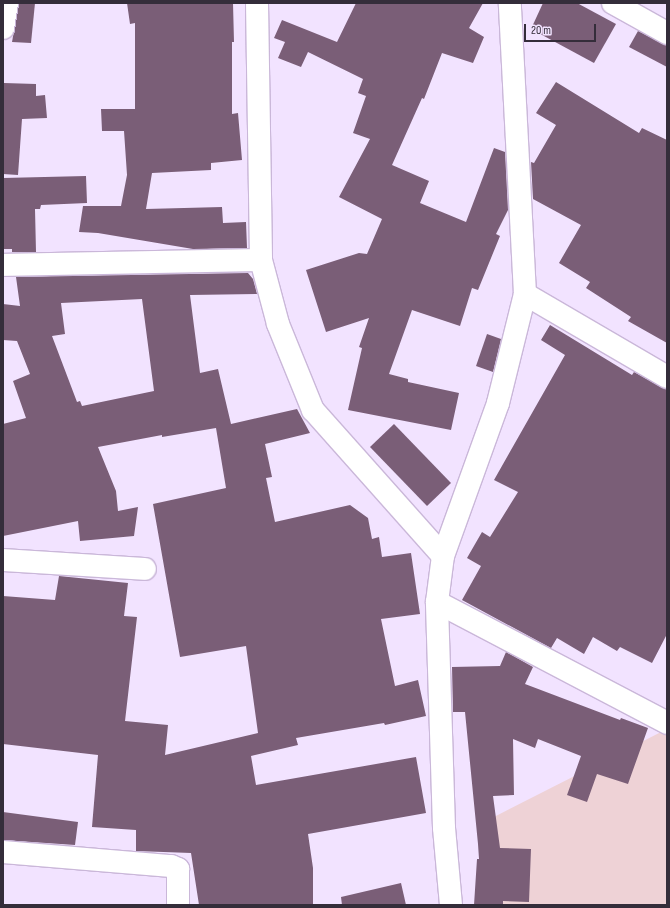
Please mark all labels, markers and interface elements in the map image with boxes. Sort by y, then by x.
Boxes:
scale bar [526,16,598,42]
text: 20 m [531,23,551,38]

